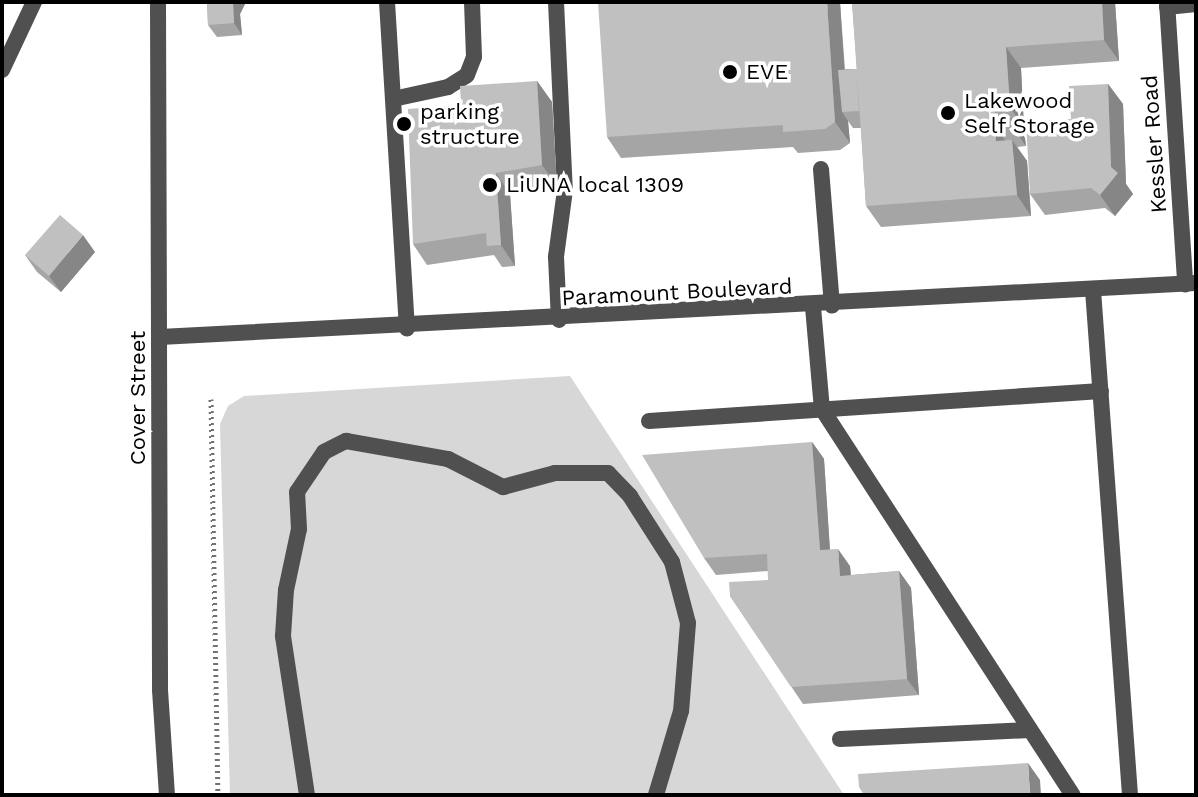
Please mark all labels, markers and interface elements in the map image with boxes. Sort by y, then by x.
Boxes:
place label: EVE [746,59,788,85]
marker: EVE [721,63,739,81]
street label: Kessler Road [1136,74,1172,214]
place label: Lakewood Self Storage [964,87,1096,138]
place label: parking structure [420,98,520,150]
marker: Lakewood Self Storage [939,104,957,122]
marker: parking structure [395,115,413,133]
place label: LiUNA local 1309 [506,172,686,198]
marker: LiUNA local 1309 [481,176,499,194]
street label: Paramount Boulevard [561,273,793,311]
street label: Cover Street [125,330,151,466]

